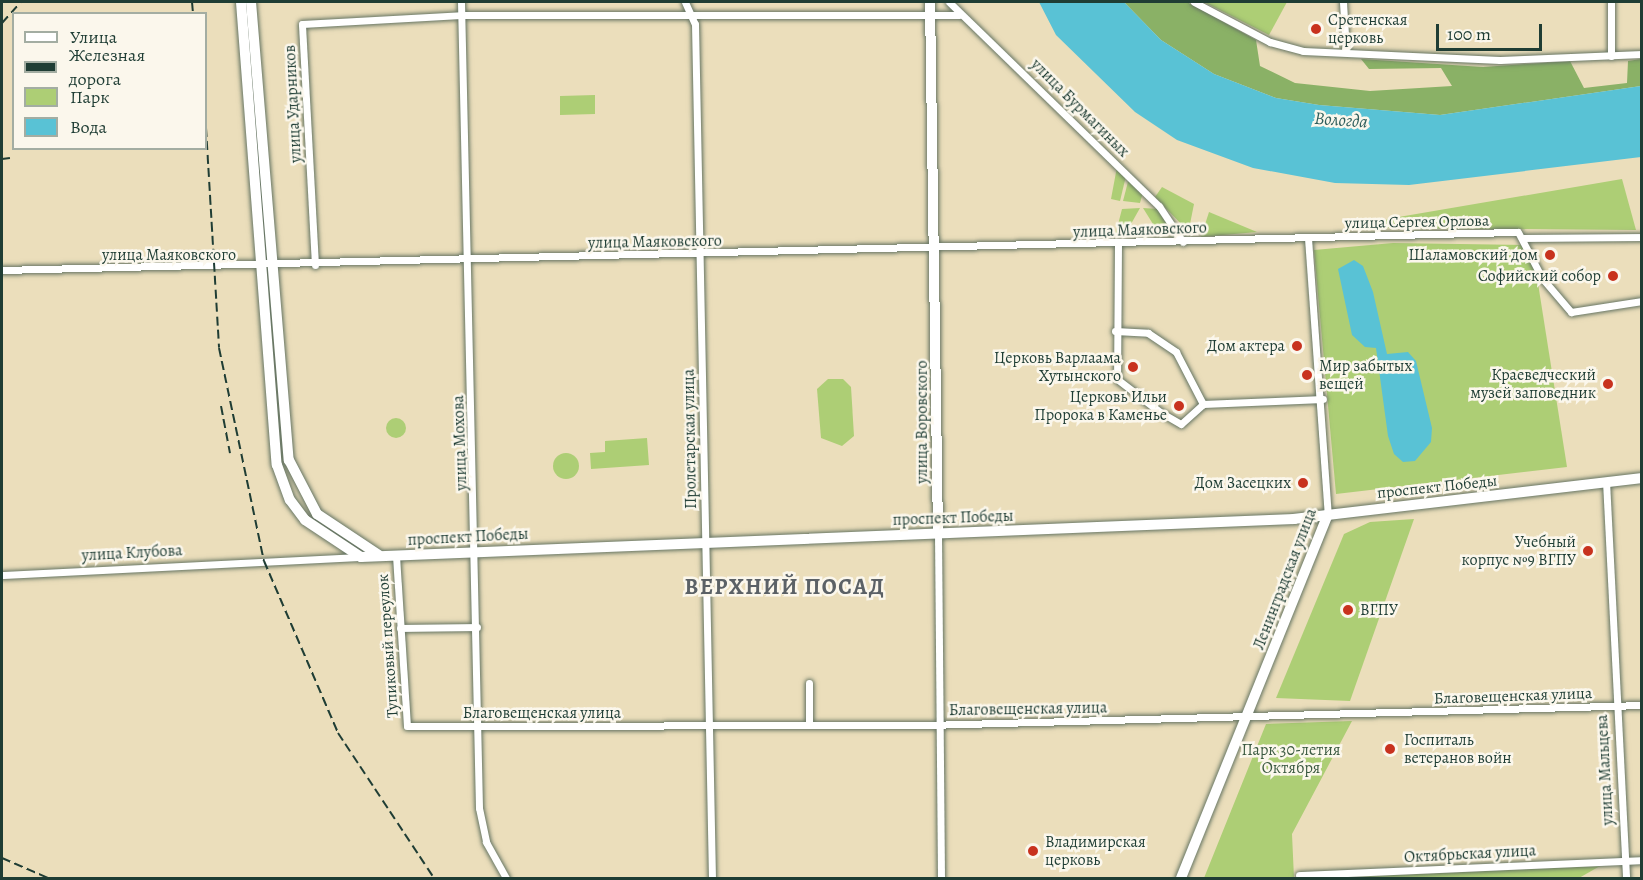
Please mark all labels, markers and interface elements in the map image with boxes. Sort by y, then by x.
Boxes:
place label: Сретенская церковь [1328,10,1407,48]
legend [12,12,207,150]
scale bar [1439,12,1546,50]
marker: Сретенская церковь [1309,22,1323,36]
text: 100 m [1447,22,1491,46]
text: Улица [70,25,117,49]
text: Железная дорога [69,43,145,91]
street label: улица Ударников [280,45,306,163]
street label: улица Бурмагиных [1027,55,1133,161]
text: Парк [70,85,110,109]
water label: Вологда [1314,107,1368,133]
text: Вода [70,115,107,139]
street label: улица Сергея Орлова [1345,211,1489,233]
street label: улица Маяковского [1073,218,1207,242]
street label: улица Маяковского [588,231,722,253]
street label: улица Маяковского [102,245,236,265]
place label: Шаламовский дом [1408,245,1538,265]
marker: Шаламовский дом [1543,248,1557,262]
place label: Софийский собор [1478,266,1601,286]
marker: Софийский собор [1606,269,1620,283]
place label: Дом актера [1207,336,1285,356]
marker: Дом актера [1290,339,1304,353]
place label: Церковь Варлаама Хутынского [994,348,1121,386]
place label: Мир забытых вещей [1319,356,1412,394]
street label: улица Воровского [912,360,932,484]
marker: Церковь Варлаама Хутынского [1126,360,1140,374]
place label: Краеведческий музей заповедник [1470,365,1596,403]
marker: Мир забытых вещей [1300,368,1314,382]
street label: Пролетарская улица [679,369,701,509]
marker: Краеведческий музей заповедник [1601,377,1615,391]
place label: Церковь Ильи Пророка в Каменье [1034,387,1167,425]
street label: улица Мохова [449,395,471,491]
marker: Церковь Ильи Пророка в Каменье [1172,399,1186,413]
street label: проспект Победы [1376,471,1498,503]
place label: Дом Засецких [1195,473,1291,493]
marker: Дом Засецких [1296,476,1310,490]
street label: проспект Победы [892,506,1014,530]
street label: Ленинградская улица [1249,506,1321,652]
street label: проспект Победы [407,524,529,550]
place label: Учебный корпус №9 ВГПУ [1462,532,1576,570]
street label: улица Клубова [81,541,183,565]
marker: Учебный корпус №9 ВГПУ [1581,544,1595,558]
street label: Тупиковый переулок [373,573,403,719]
district label: ВЕРХНИЙ ПОСАД [685,575,885,601]
place label: ВГПУ [1360,600,1398,620]
marker: ВГПУ [1341,603,1355,617]
street label: Благовещенская улица [1434,684,1592,708]
street label: Благовещенская улица [949,698,1107,720]
street label: Благовещенская улица [463,703,621,723]
street label: улица Мальцева [1593,714,1617,826]
place label: Госпиталь ветеранов войн [1404,730,1512,768]
park label: Парк 30-летия Октября [1241,740,1341,778]
marker: Госпиталь ветеранов войн [1381,740,1399,758]
place label: Владимирская церковь [1045,832,1146,870]
street label: Октябрьская улица [1404,841,1536,867]
marker: Владимирская церковь [1026,844,1040,858]

